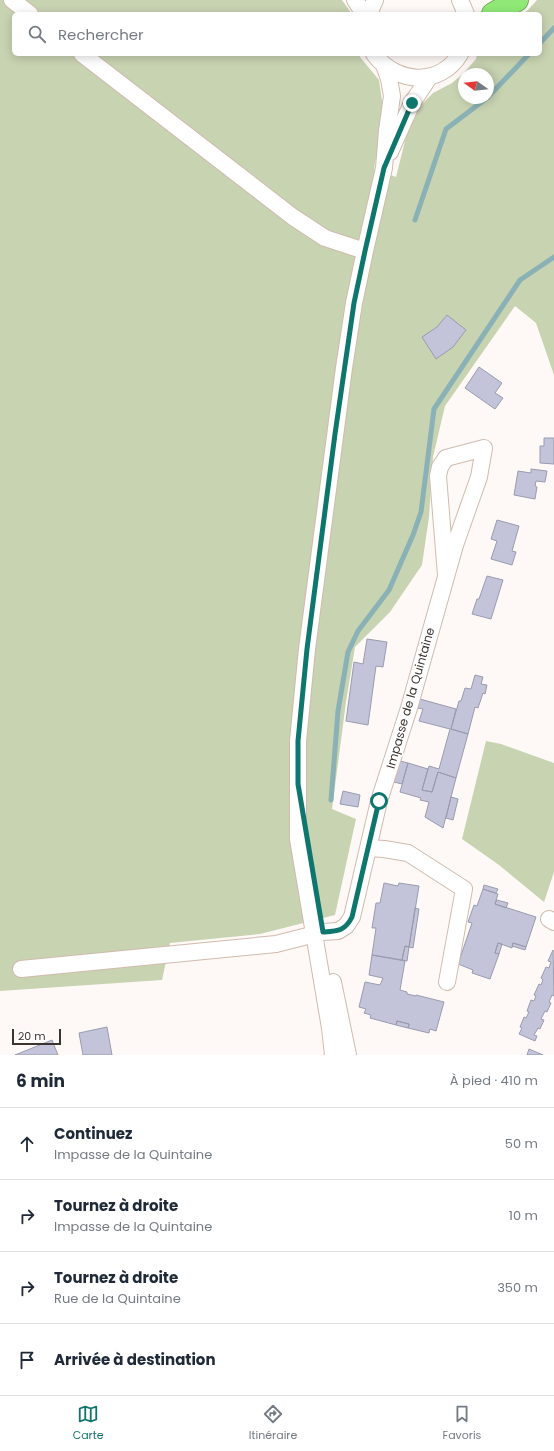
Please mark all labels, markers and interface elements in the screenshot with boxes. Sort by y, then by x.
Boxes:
search box [12,12,542,56]
icon: search [26,23,48,45]
text: Rechercher [58,24,144,45]
north arrow [458,68,494,104]
route end [403,94,421,112]
street label: Impasse de la Quintaine [382,625,438,771]
route start [370,792,388,810]
scale bar [12,1027,61,1046]
text: 20 m [18,1028,46,1044]
text: 6 min [16,1069,65,1093]
text: À pied · 410 m [450,1071,538,1090]
text: Continuez [54,1123,133,1144]
icon: ahead [16,1133,38,1155]
text: 50 m [505,1134,538,1153]
text: Impasse de la Quintaine [54,1145,212,1164]
text: Tournez à droite [54,1195,178,1216]
icon: right [16,1205,38,1227]
text: 10 m [509,1206,538,1225]
text: Impasse de la Quintaine [54,1217,212,1236]
text: Tournez à droite [54,1267,178,1288]
icon: right [16,1277,38,1299]
text: 350 m [497,1278,538,1297]
text: Rue de la Quintaine [54,1289,181,1308]
icon: arrive [16,1349,38,1371]
text: Arrivée à destination [54,1349,216,1370]
tab: Carte [73,1403,104,1444]
tab: Itinéraire [249,1403,297,1444]
tab: Favoris [443,1403,481,1444]

